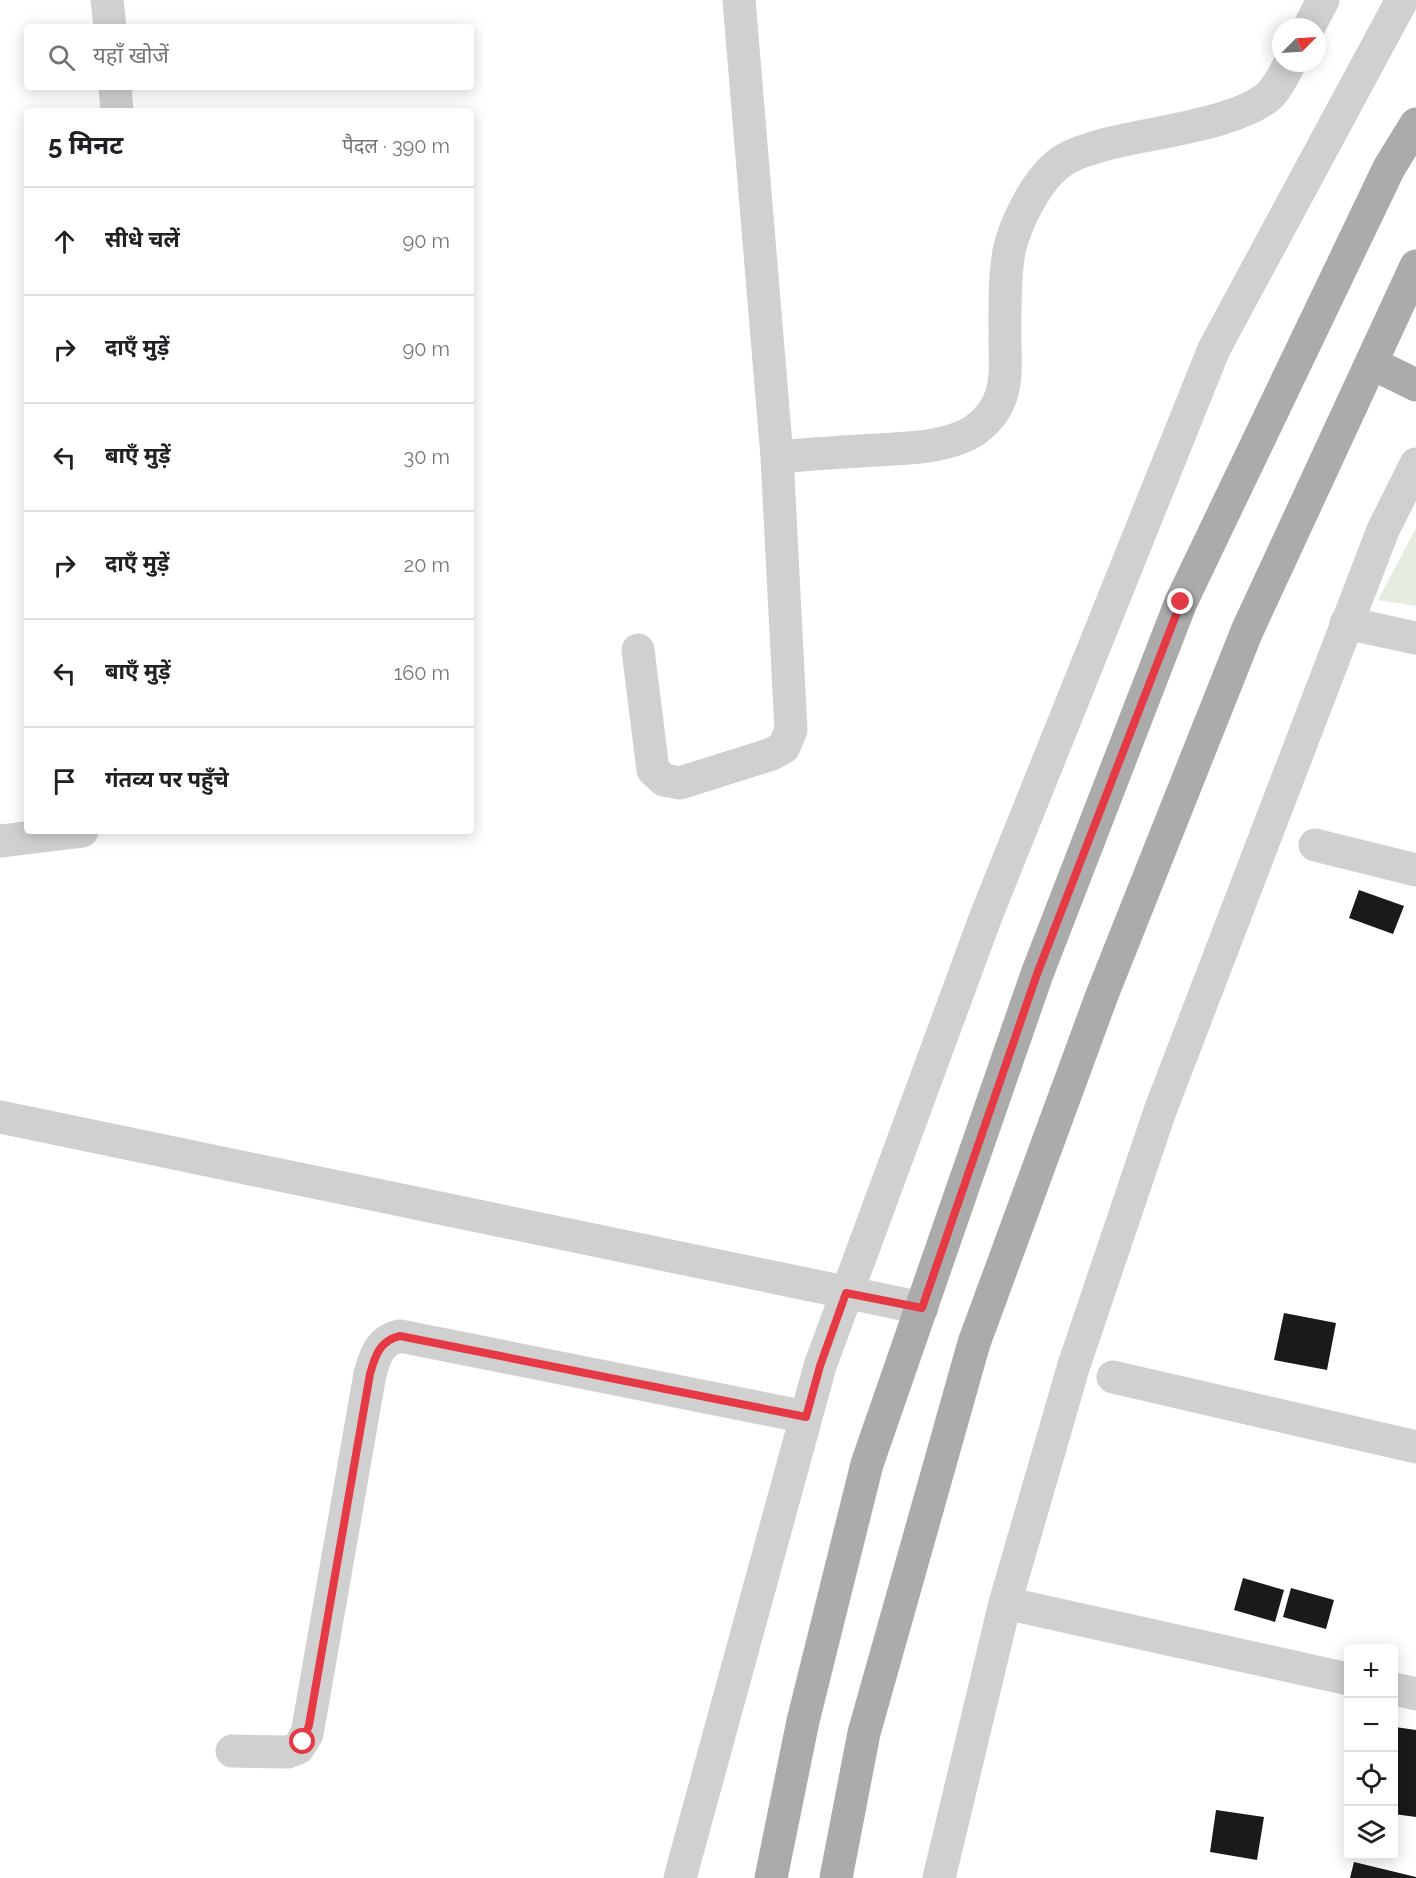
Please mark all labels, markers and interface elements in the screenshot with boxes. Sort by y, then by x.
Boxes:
north arrow [1272,18,1326,72]
search box [24,24,474,90]
icon: search [45,41,78,74]
text: यहाँ खोजें [93,42,169,68]
text: 5 मिनट [48,130,123,160]
text: पैदल · 390 m [342,134,450,158]
icon: ahead [48,225,81,258]
text: सीधे चलें [105,226,180,252]
text: 90 m [403,229,450,253]
icon: right [48,333,81,366]
text: दाएँ मुड़ें [105,334,169,360]
text: 90 m [403,337,450,361]
icon: left [48,441,81,474]
text: बाएँ मुड़ें [105,442,171,468]
text: 30 m [404,445,450,469]
icon: right [48,549,81,582]
text: दाएँ मुड़ें [105,550,169,576]
text: 20 m [404,553,450,577]
route end [1167,588,1193,614]
icon: left [48,657,81,690]
text: बाएँ मुड़ें [105,658,171,684]
text: 160 m [394,661,450,685]
icon: arrive [48,765,81,798]
text: गंतव्य पर पहुँचे [105,766,229,792]
map controls [1344,1644,1398,1860]
button: + [1344,1644,1398,1698]
button: − [1344,1698,1398,1752]
route start [289,1728,315,1754]
button: locate [1344,1752,1398,1806]
button: layers [1344,1806,1398,1860]

